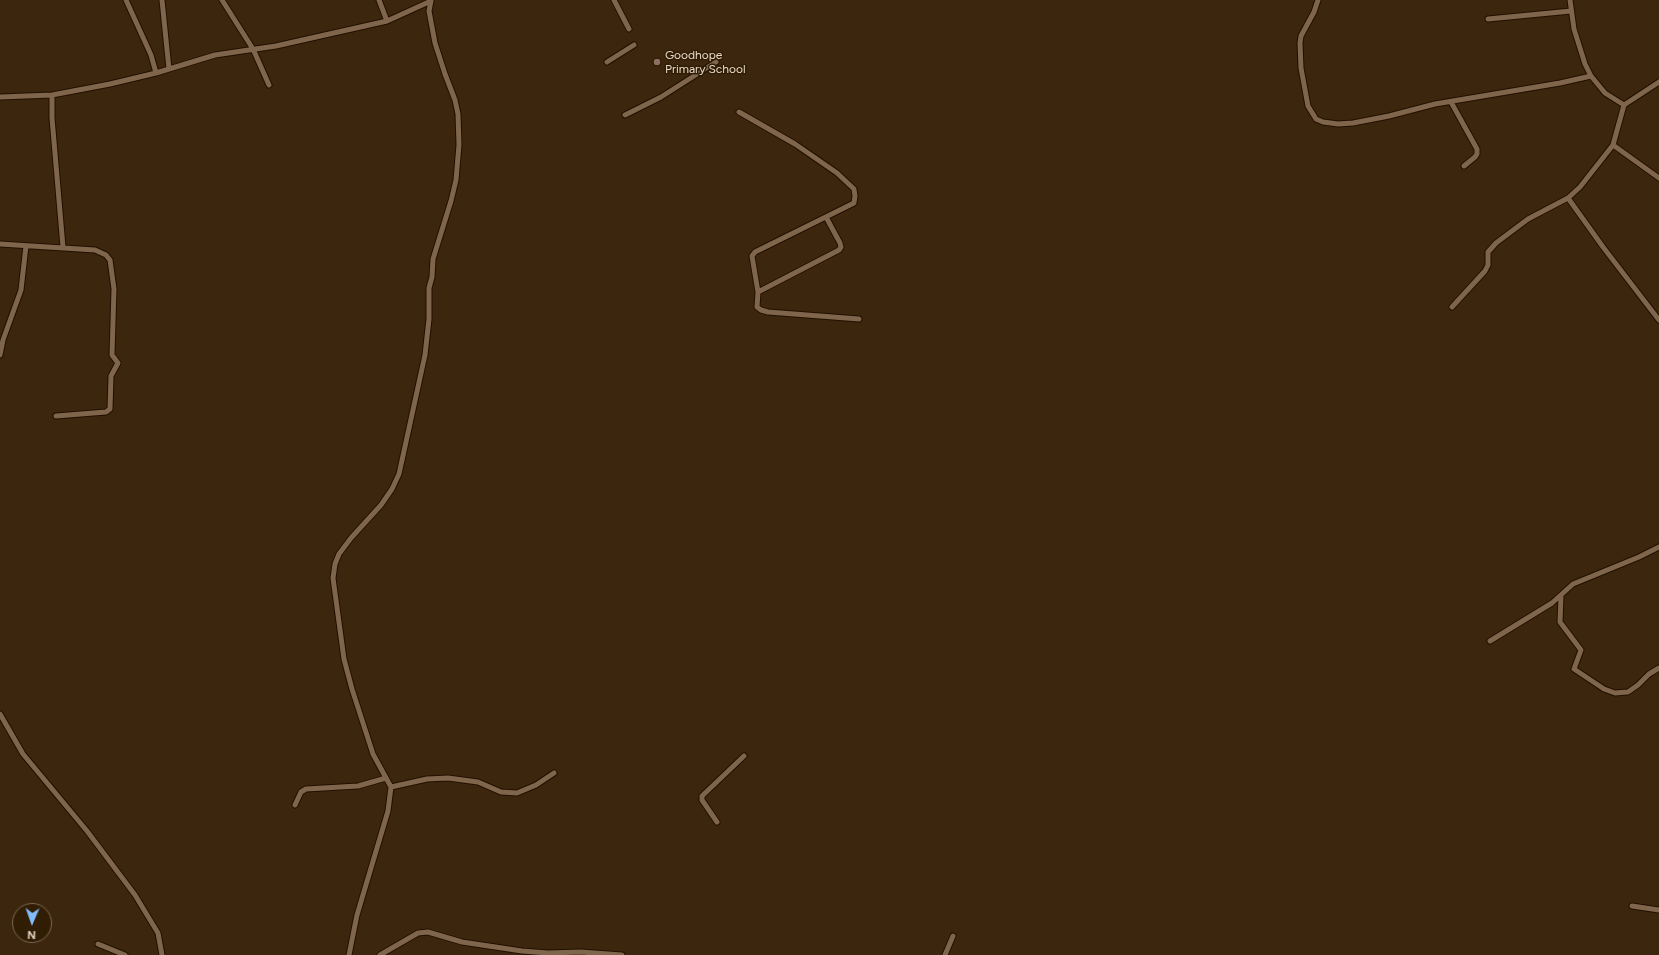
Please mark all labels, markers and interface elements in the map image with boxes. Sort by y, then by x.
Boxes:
place label: Goodhope Primary School [665,48,746,76]
marker: Goodhope Primary School [652,57,662,67]
north arrow [12,903,52,943]
text: N [27,928,36,941]

